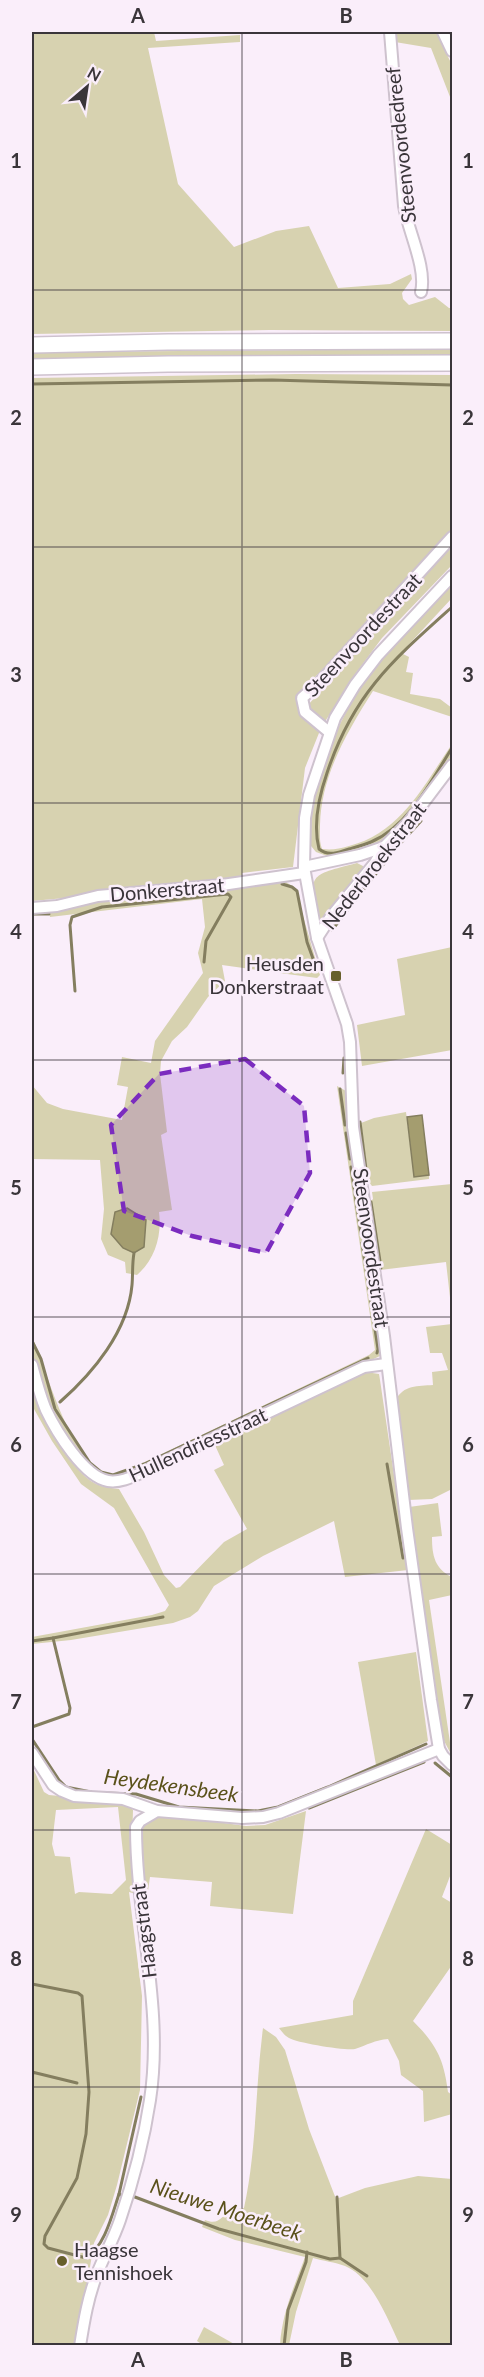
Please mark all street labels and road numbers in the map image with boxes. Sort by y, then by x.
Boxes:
street label: Steenvoordedreef [380,66,420,224]
street label: Steenvoordestraat [299,567,426,701]
street label: Nederbroekstraat [316,797,430,934]
street label: Donkerstraat [109,872,225,906]
street label: Steenvoordestraat [349,1167,395,1329]
street label: Hullendriesstraat [125,1402,271,1487]
street label: Haagstraat [125,1882,161,1980]

